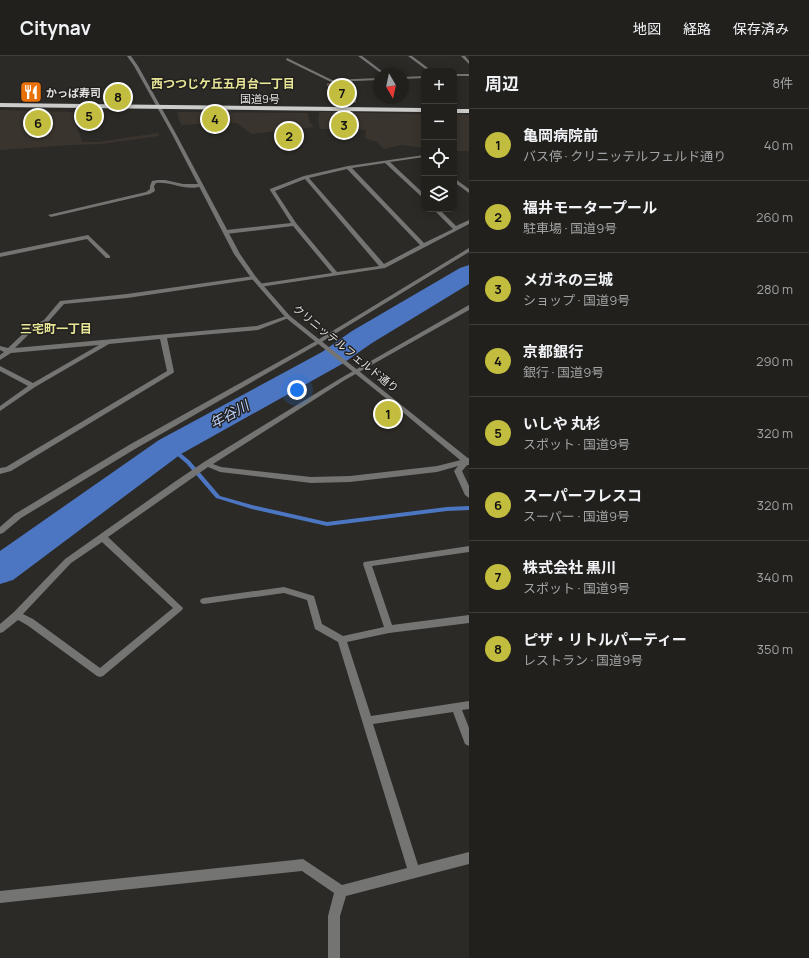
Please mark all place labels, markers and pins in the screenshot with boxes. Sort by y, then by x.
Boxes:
pin: 7 [329,78,355,108]
restaurant icon: かっぱ寿司 [18,79,44,105]
pin: 8 [105,82,131,112]
place label: かっぱ寿司 [46,85,101,100]
pin: 5 [76,101,102,131]
pin: 4 [202,104,228,134]
pin: 6 [25,108,51,138]
pin: 3 [331,110,357,140]
pin: 2 [276,121,302,151]
pin: 1 [375,399,401,429]

